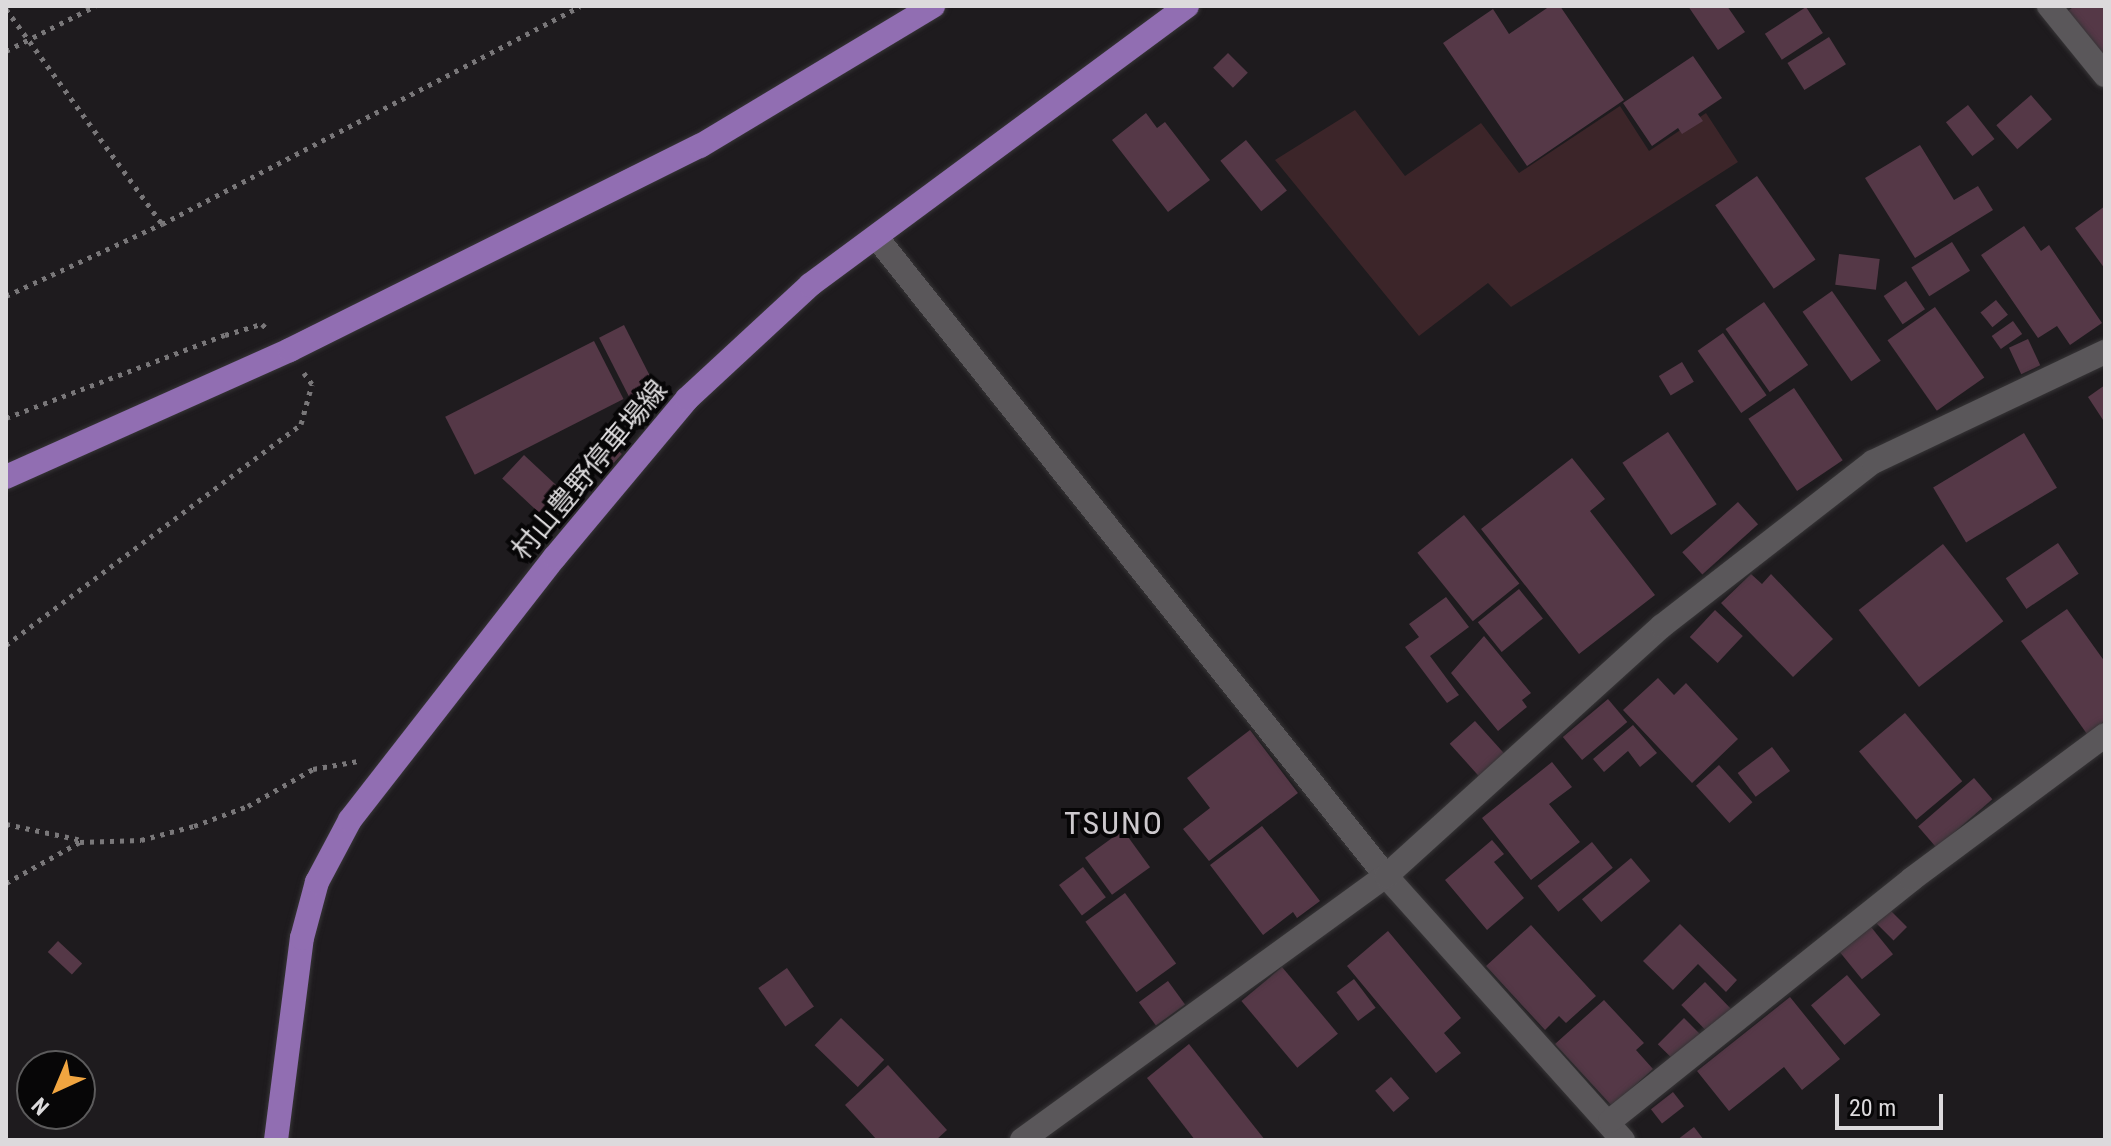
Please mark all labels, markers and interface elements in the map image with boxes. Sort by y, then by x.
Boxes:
street label: 村山豊野停車場線 [505,373,675,567]
district label: TSUNO [1064,804,1164,842]
north arrow [16,1050,96,1130]
scale bar [1839,1078,1947,1128]
text: N [27,1093,54,1120]
text: 20 m [1849,1094,1896,1122]

